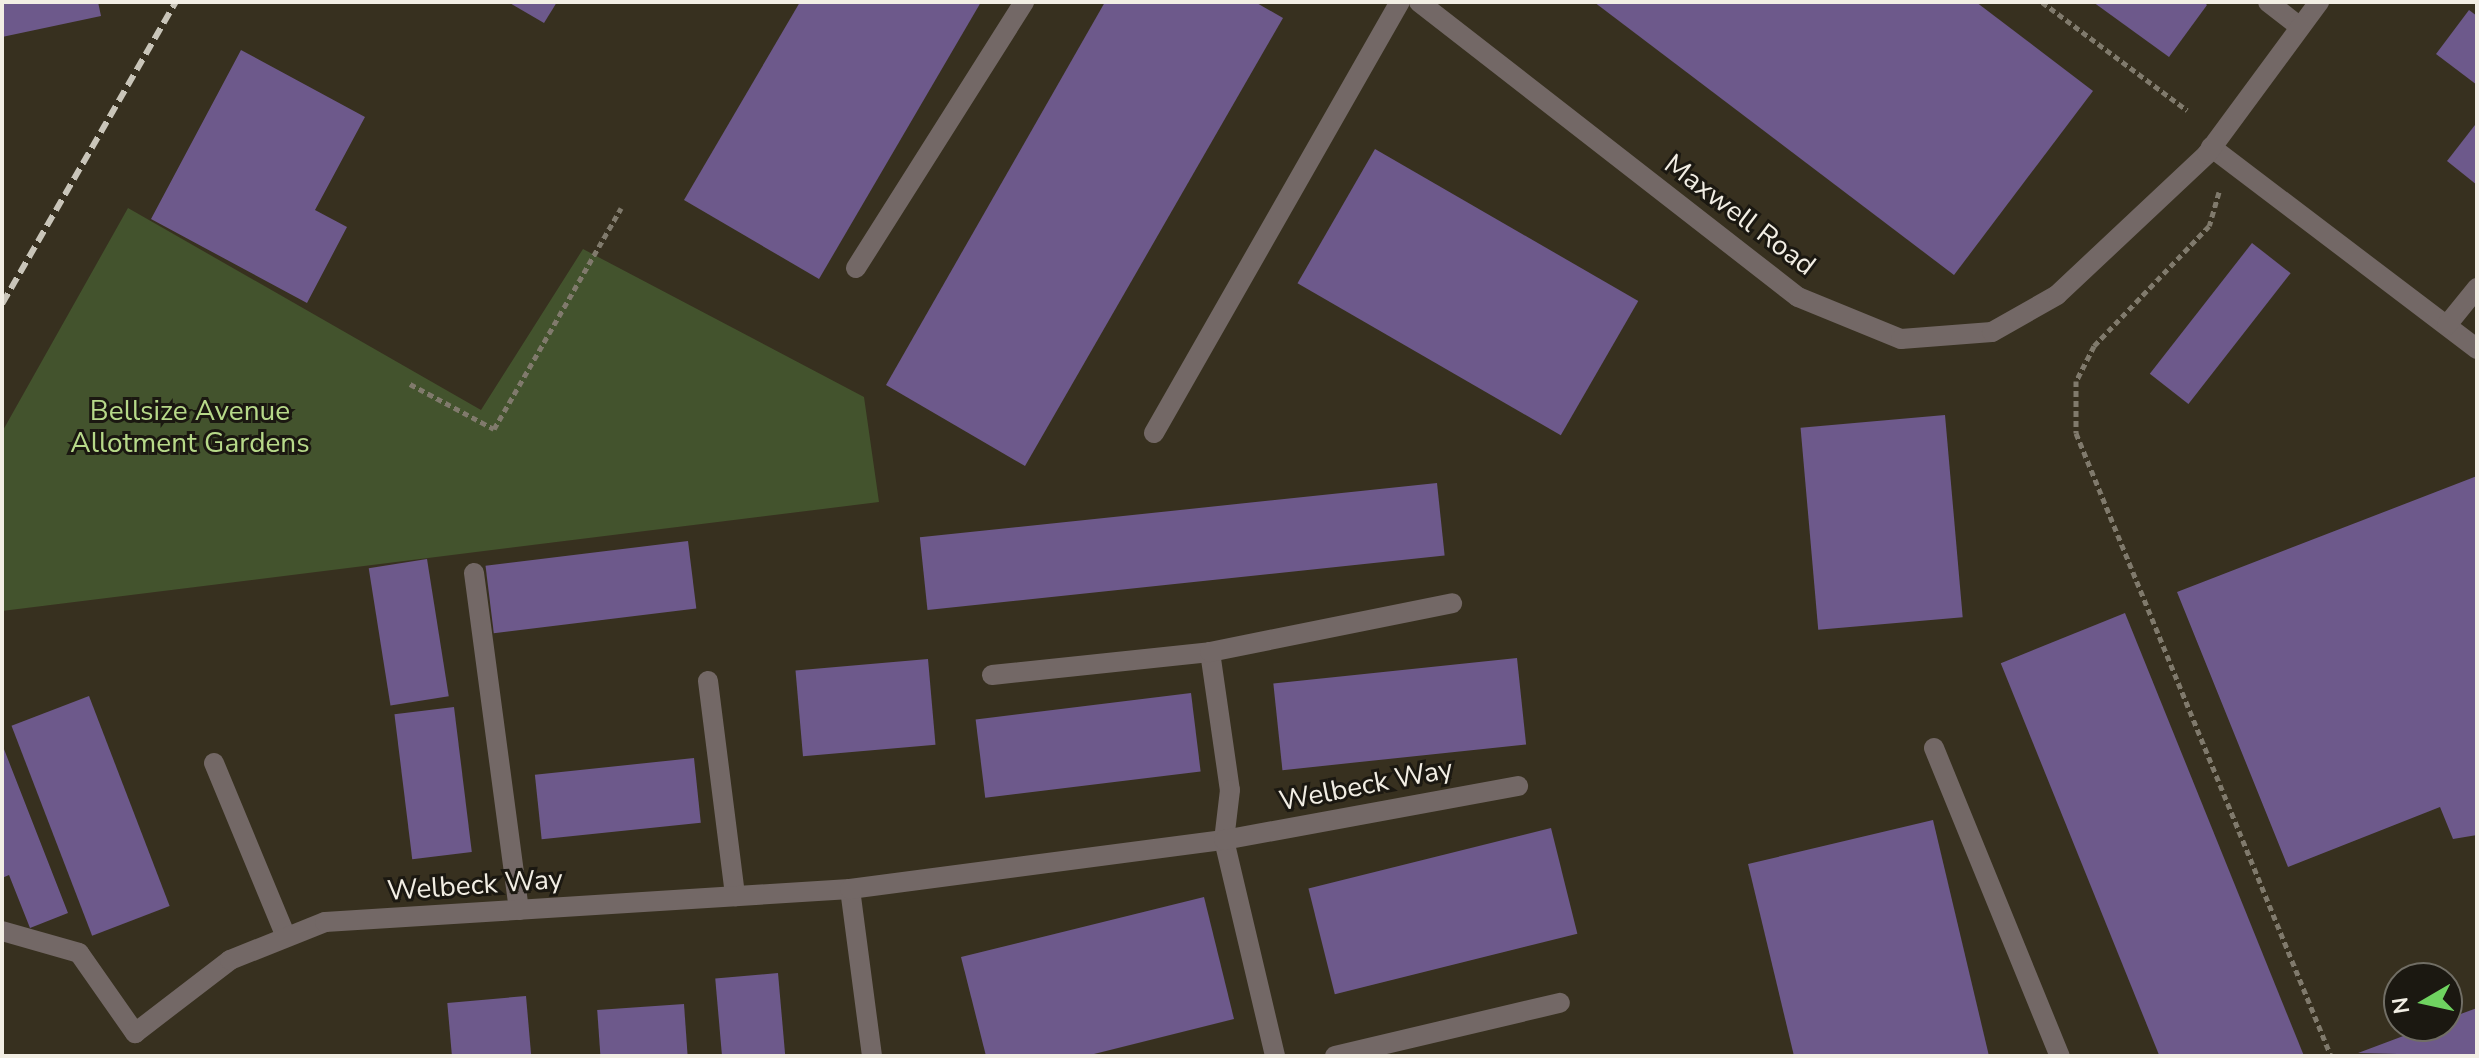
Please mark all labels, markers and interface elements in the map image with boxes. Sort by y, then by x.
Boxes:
street label: Maxwell Road [1658,147,1822,283]
park label: Bellsize Avenue Allotment Gardens [70,394,310,460]
street label: Welbeck Way [1276,752,1456,818]
street label: Welbeck Way [386,862,564,908]
north arrow [2383,962,2463,1042]
text: N [2385,995,2417,1016]

